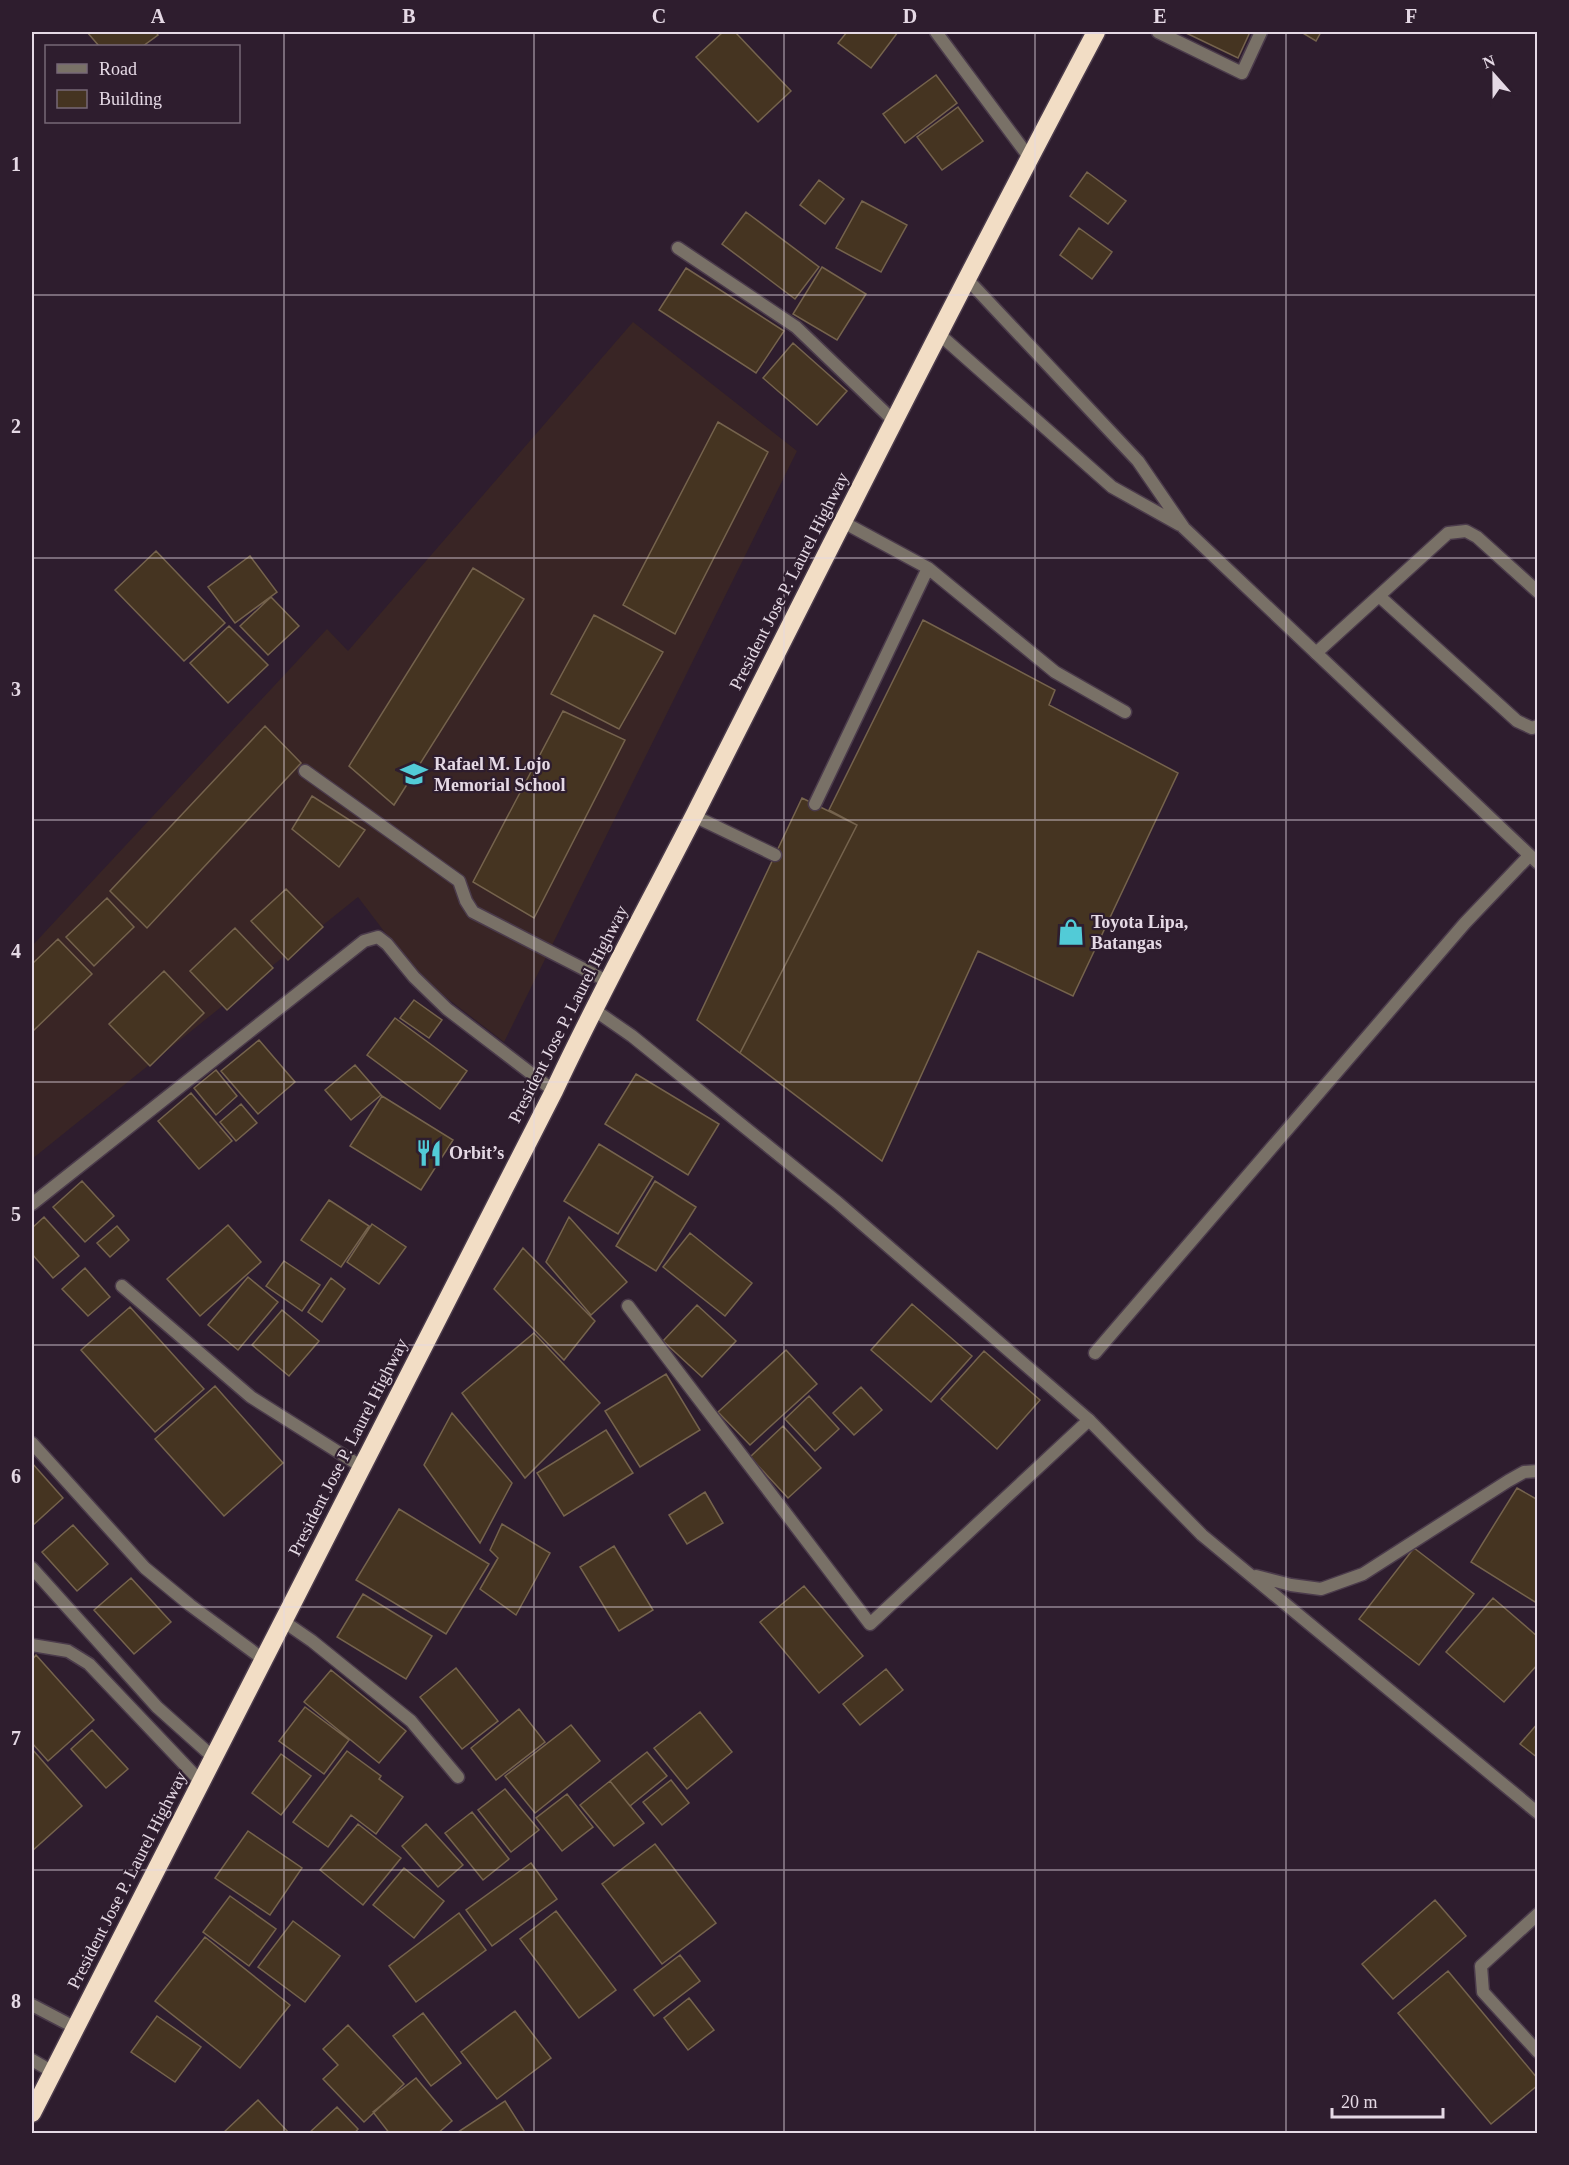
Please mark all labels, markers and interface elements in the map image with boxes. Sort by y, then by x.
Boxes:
text: A [151,5,166,27]
text: B [402,5,416,27]
text: C [652,5,666,27]
text: D [903,5,917,27]
text: E [1153,5,1167,27]
text: F [1405,5,1417,27]
legend [45,45,240,123]
north arrow [1464,45,1524,105]
text: N [1480,51,1498,71]
text: Road [99,59,137,79]
text: Building [99,89,162,109]
text: 1 [11,153,21,175]
text: 2 [11,415,21,437]
street label: President Jose P. Laurel Highway [725,469,853,693]
text: 3 [11,678,21,700]
place label: Rafael M. Lojo Memorial School [434,754,565,795]
school or university icon: Rafael M. Lojo Memorial School [399,759,429,789]
street label: President Jose P. Laurel Highway [504,902,632,1126]
place label: Toyota Lipa, Batangas [1091,912,1188,953]
shop icon: Toyota Lipa, Batangas [1056,917,1086,947]
text: 4 [11,940,21,962]
restaurant icon: Orbit’s [414,1138,444,1168]
place label: Orbit’s [449,1143,504,1163]
text: 5 [11,1203,21,1225]
street label: President Jose P. Laurel Highway [284,1335,412,1559]
text: 6 [11,1465,21,1487]
text: 7 [11,1727,21,1749]
street label: President Jose P. Laurel Highway [63,1768,191,1992]
text: 8 [11,1990,21,2012]
scale bar [1332,2081,1443,2119]
text: 20 m [1341,2092,1378,2112]

